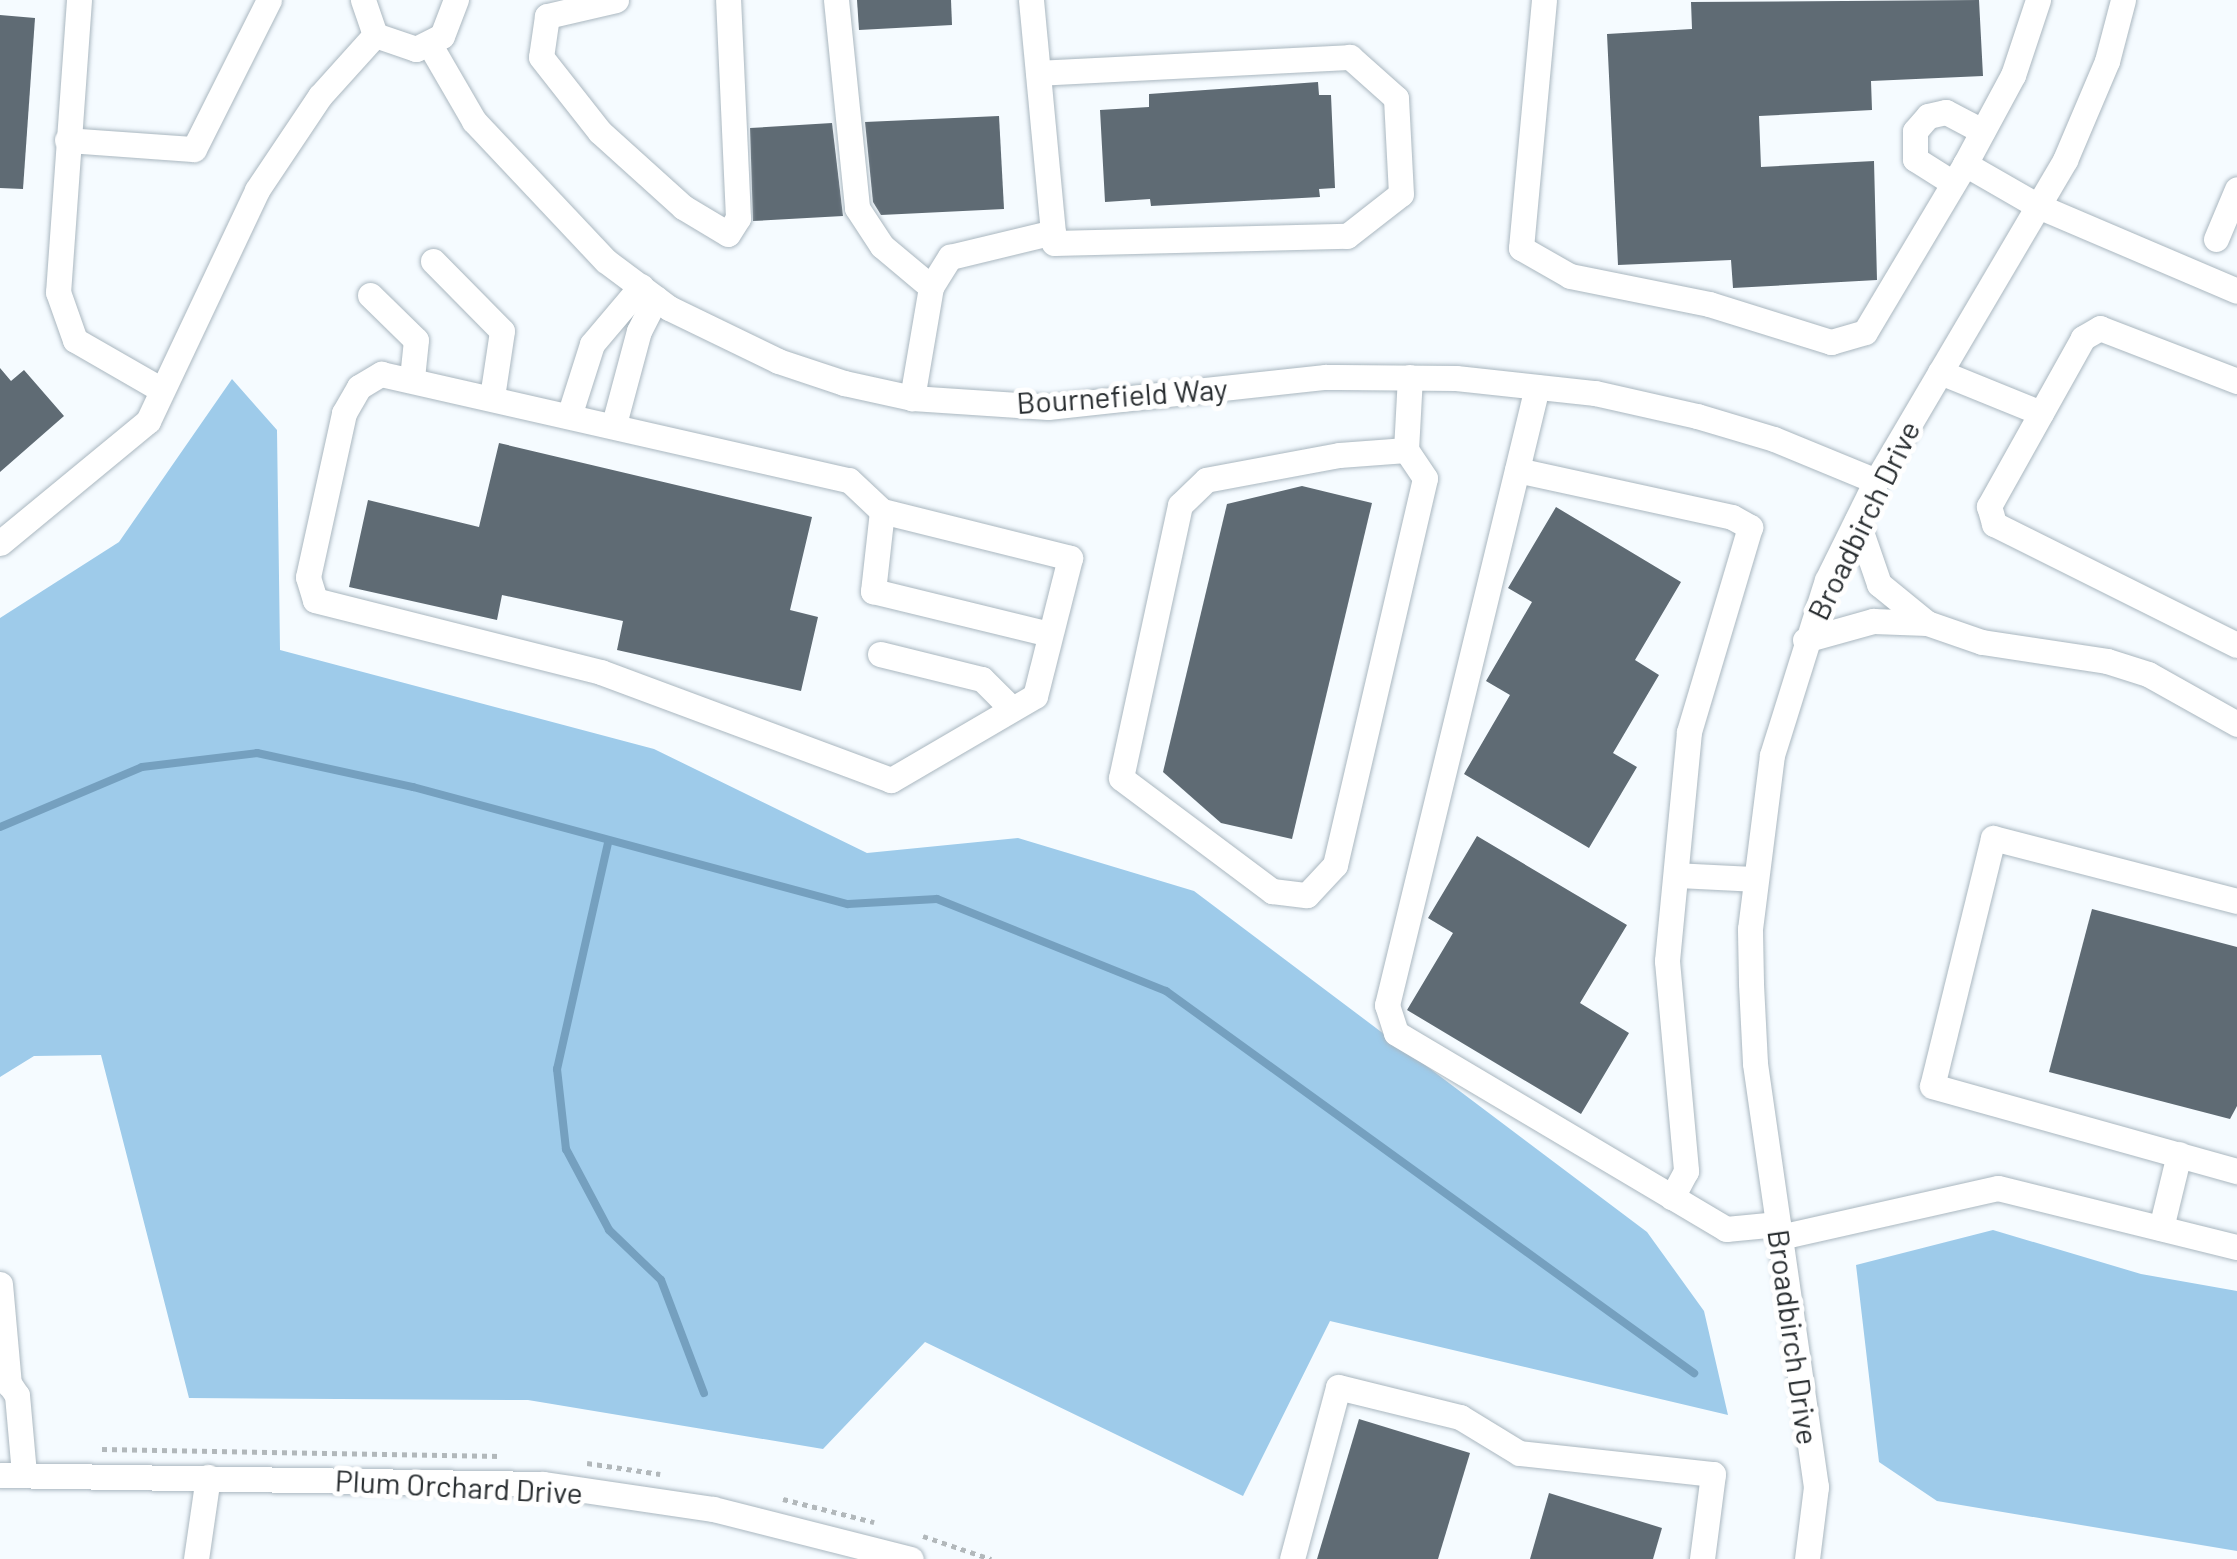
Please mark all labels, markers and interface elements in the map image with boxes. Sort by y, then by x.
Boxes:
street label: Bournefield Way [1015,370,1229,420]
street label: Broadbirch Drive [1799,415,1927,625]
street label: Broadbirch Drive [1761,1227,1827,1447]
street label: Plum Orchard Drive [334,1462,584,1510]

